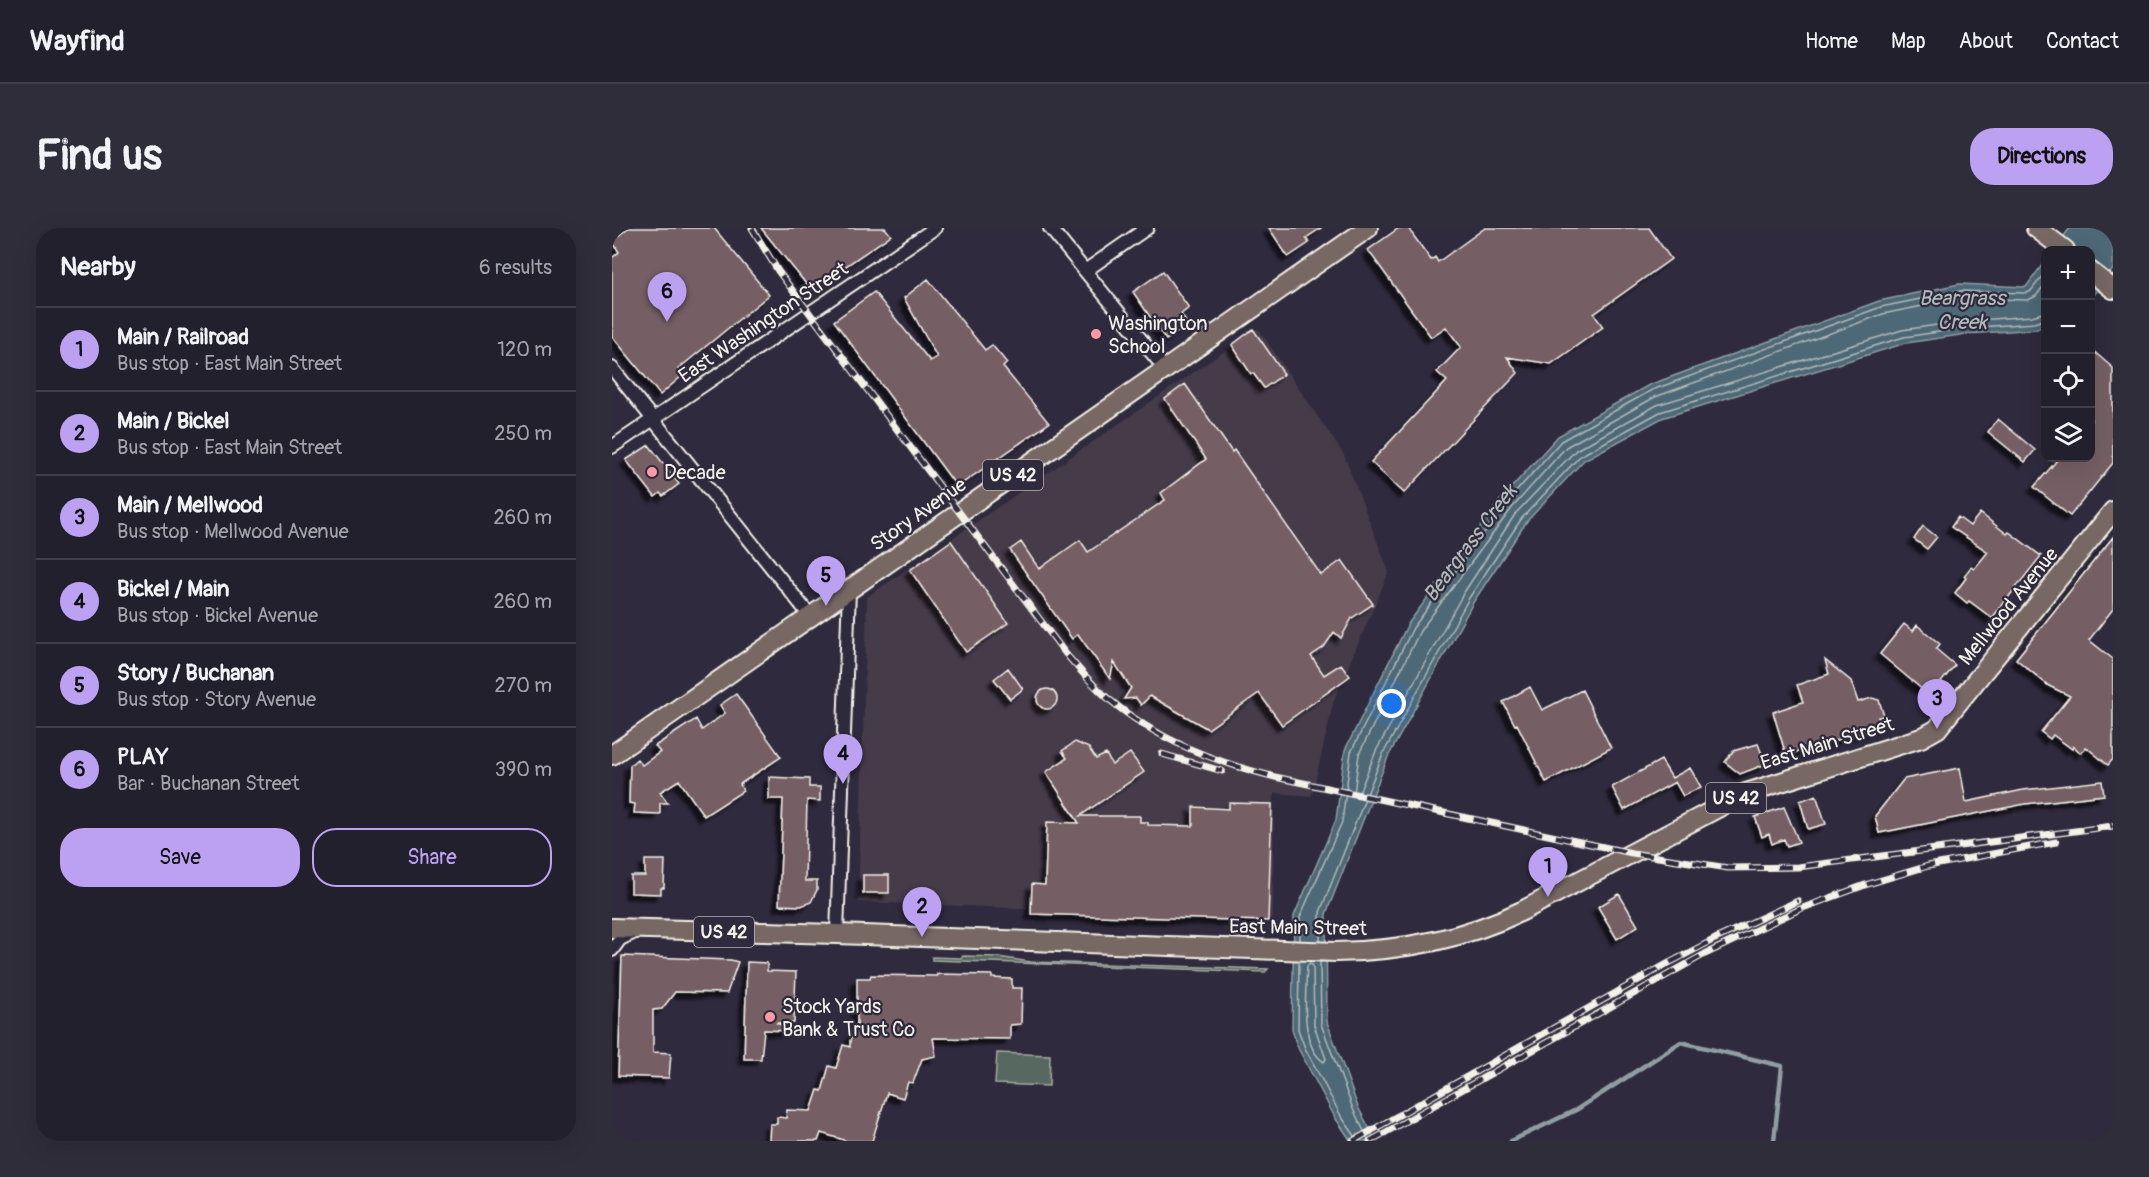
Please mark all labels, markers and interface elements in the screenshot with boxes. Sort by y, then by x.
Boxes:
text: Wayfind [30,24,125,59]
text: Home [1805,28,1858,55]
text: Map [1891,28,1926,55]
text: About [1959,28,2013,55]
text: Contact [2046,28,2119,55]
button: Directions [1970,128,2113,185]
text: Find us [36,130,162,182]
map controls [2041,246,2095,462]
button: + [2041,246,2095,300]
text: Nearby [60,251,136,283]
text: 6 results [479,255,552,280]
street label: East Washington Street [674,256,854,388]
pin: 6 [648,272,686,322]
water label: Beargrass Creek [1919,285,2008,336]
button: − [2041,300,2095,354]
place label: Washington School [1108,311,1208,359]
text: Main / Railroad [117,323,249,351]
marker: Washington School [1089,327,1103,341]
text: 1 [76,337,83,362]
text: 120 m [497,337,552,362]
text: Bus stop · East Main Street [117,351,342,376]
button: locate [2041,354,2095,408]
text: Main / Bickel [117,407,229,435]
button: layers [2041,408,2095,462]
text: 2 [74,421,85,446]
text: 250 m [494,421,552,446]
text: Bus stop · East Main Street [117,435,342,460]
place label: Decade [664,460,726,485]
road number: US 42 [983,460,1043,490]
marker: Decade [645,465,659,479]
street label: Story Avenue [865,472,971,557]
water label: Beargrass Creek [1417,477,1525,607]
text: Main / Mellwood [117,491,263,519]
text: 3 [74,505,85,530]
text: 260 m [493,505,552,530]
text: Bus stop · Mellwood Avenue [117,519,349,544]
street label: Mellwood Avenue [1953,542,2064,670]
pin: 5 [806,556,846,606]
text: Bickel / Main [117,575,229,603]
text: 4 [74,589,85,614]
text: 260 m [493,589,552,614]
text: Bus stop · Bickel Avenue [117,603,318,628]
text: Story / Buchanan [117,659,274,687]
text: 5 [74,673,85,698]
text: 270 m [494,673,552,698]
pin: 3 [1918,680,1956,729]
text: Bus stop · Story Avenue [117,687,316,712]
your location [1377,689,1406,718]
street label: East Main Street [1758,711,1898,776]
pin: 4 [824,734,862,784]
text: PLAY [117,743,169,771]
text: 6 [74,757,85,782]
text: 390 m [495,757,552,782]
text: Bar · Buchanan Street [117,771,299,796]
road number: US 42 [1706,783,1766,813]
button: Save [60,828,300,887]
button: Share [312,828,552,887]
pin: 1 [1528,848,1568,897]
pin: 2 [902,888,942,937]
street label: East Main Street [1229,914,1368,941]
road number: US 42 [694,917,754,947]
place label: Stock Yards Bank & Trust Co [782,994,915,1042]
marker: Stock Yards Bank & Trust Co [763,1010,777,1024]

